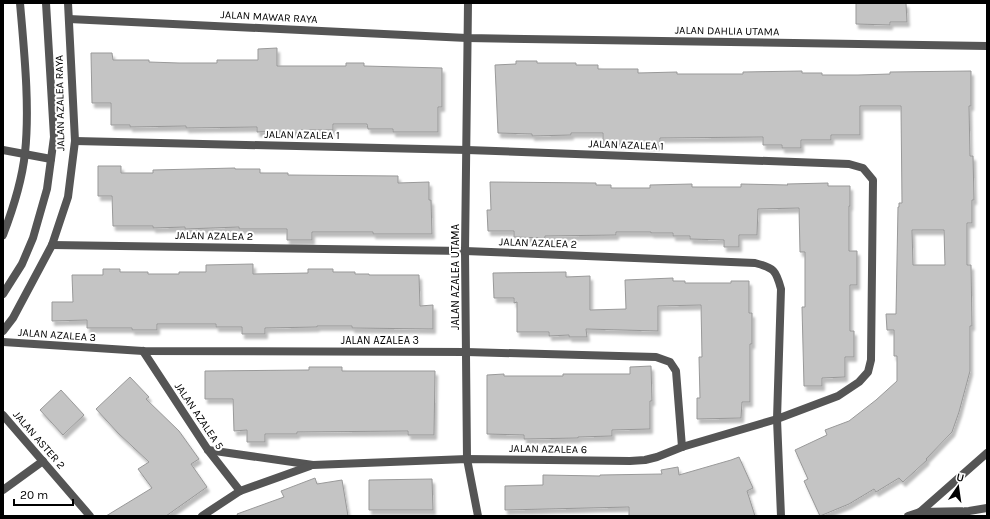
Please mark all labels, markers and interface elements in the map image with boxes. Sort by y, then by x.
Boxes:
street label: JALAN MAWAR RAYA [220,8,319,26]
street label: JALAN DAHLIA UTAMA [675,24,780,38]
street label: JALAN AZALEA RAYA [53,54,67,151]
street label: JALAN AZALEA 1 [264,128,340,142]
street label: JALAN AZALEA 1 [588,137,664,153]
street label: JALAN AZALEA UTAMA [449,223,462,330]
street label: JALAN AZALEA 2 [175,229,253,243]
street label: JALAN AZALEA 2 [499,235,577,251]
street label: JALAN AZALEA 3 [18,326,96,344]
street label: JALAN AZALEA 3 [341,334,419,347]
street label: JALAN AZALEA 5 [172,380,226,452]
street label: JALAN ASTER 2 [10,408,68,472]
street label: JALAN AZALEA 6 [509,442,587,456]
north arrow [938,467,978,507]
text: U [955,471,965,485]
scale bar [14,481,73,507]
text: 20 m [20,488,48,502]

